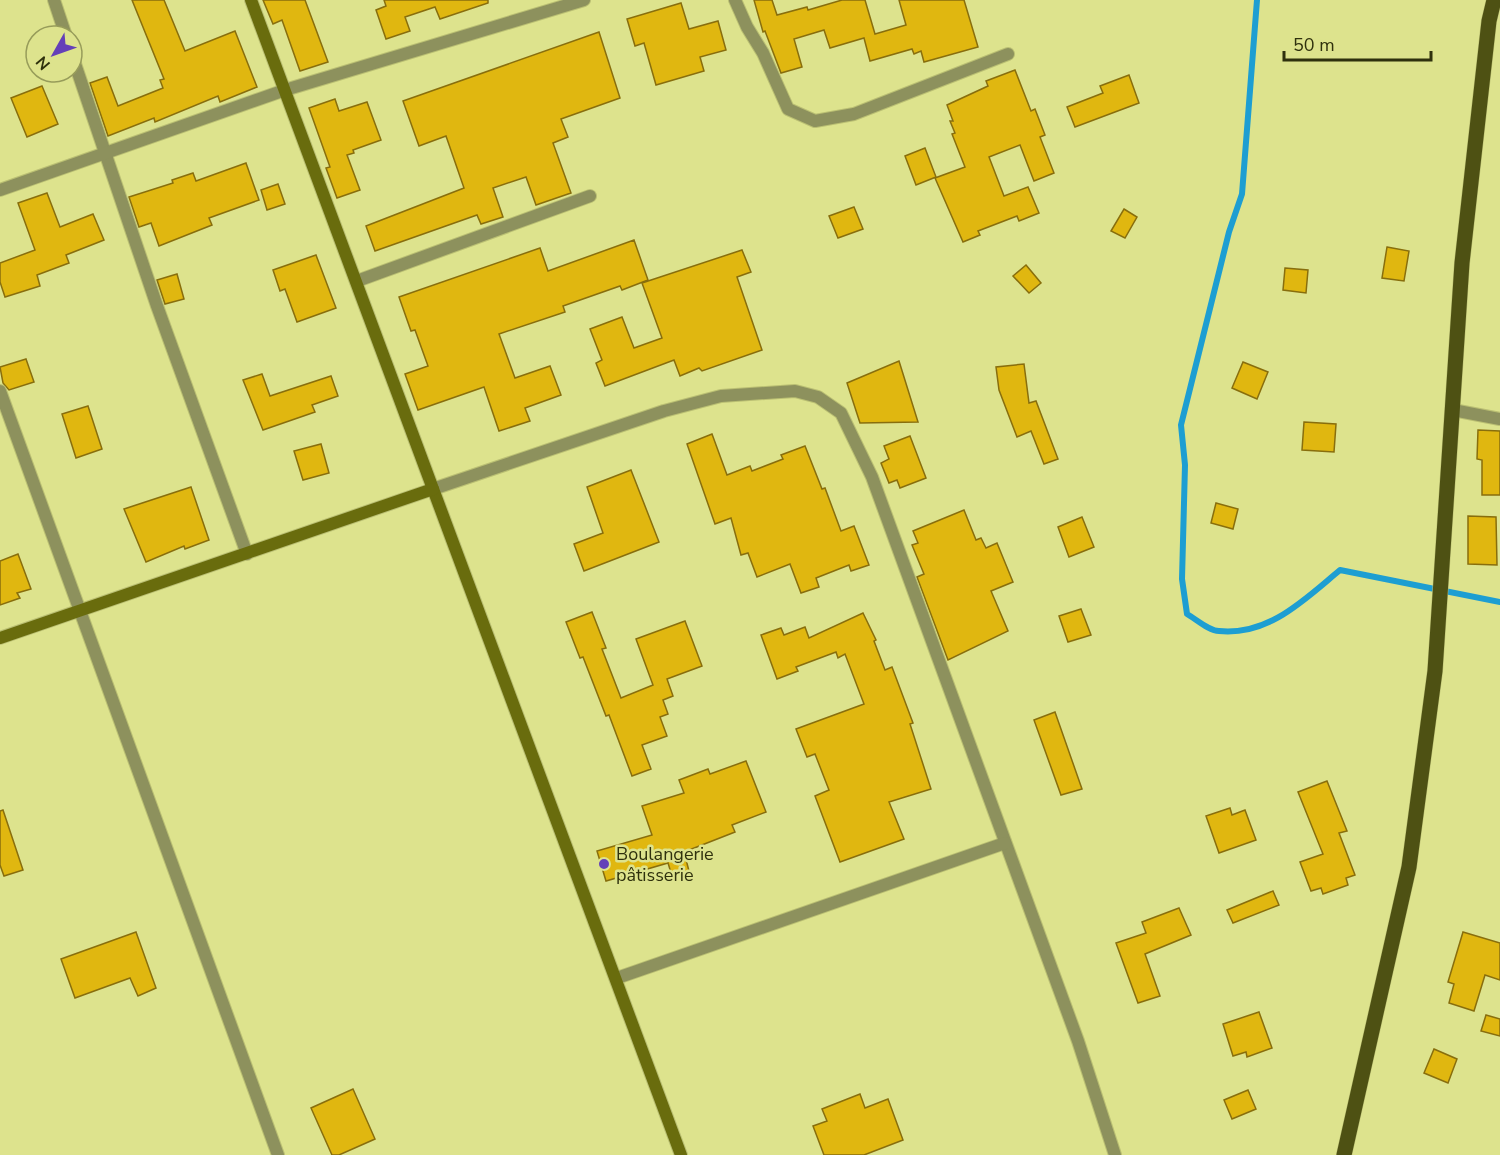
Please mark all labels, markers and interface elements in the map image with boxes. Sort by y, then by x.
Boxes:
north arrow [24,24,84,84]
scale bar [1284,24,1431,62]
text: 50 m [1293,33,1335,57]
text: N [31,51,56,75]
place label: Boulangerie pâtisserie [616,842,714,887]
marker: Boulangerie pâtisserie [597,857,611,871]

